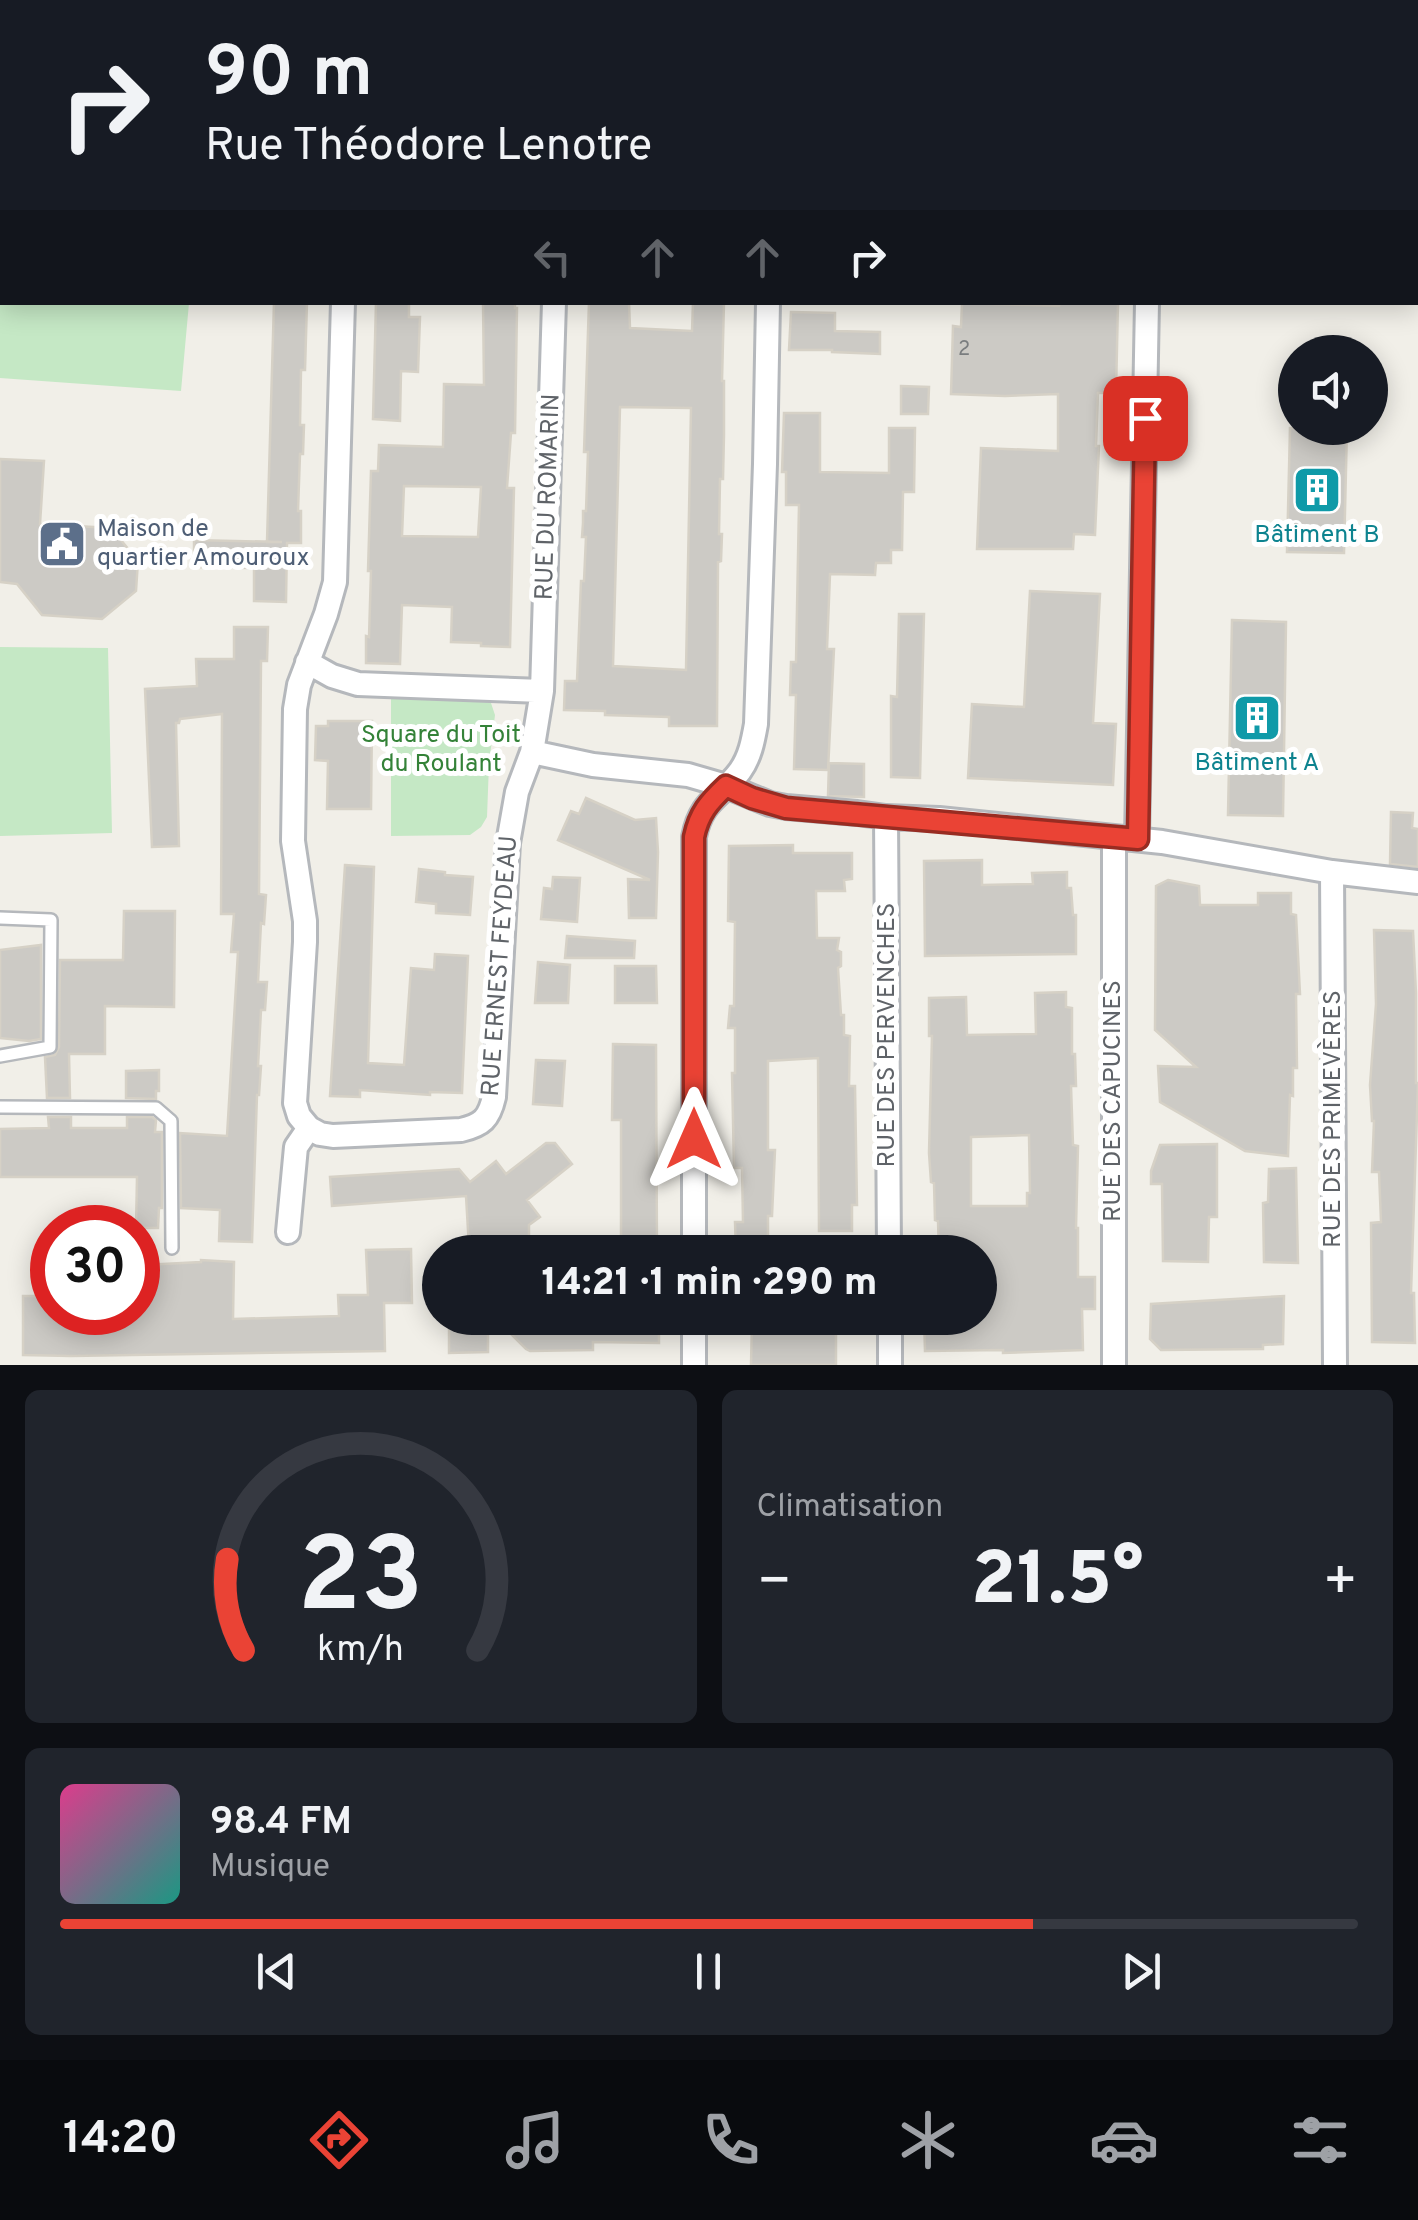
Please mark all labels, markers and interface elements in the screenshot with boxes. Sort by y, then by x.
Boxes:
text: 90 m [205,32,373,121]
icon: right [40,40,170,170]
text: Rue Théodore Lenotre [205,119,652,176]
icon: left [525,230,580,285]
icon: ahead [630,230,685,285]
icon: ahead [735,230,790,285]
icon: right [840,230,895,285]
map controls [1278,335,1388,445]
button: sound [1278,335,1388,445]
house number: 2 [958,337,970,363]
pin [1103,376,1188,461]
icon: arrive [1118,391,1173,446]
street label: RUE DU ROMARIN [529,393,569,601]
building icon: Bâtiment B [1291,464,1343,516]
place label: Maison de quartier Amouroux [97,514,309,575]
public building icon: Maison de quartier Amouroux [36,518,88,570]
place label: Bâtiment B [1254,520,1380,552]
building icon: Bâtiment A [1231,692,1283,744]
park label: Square du Toit du Roulant [361,720,521,781]
place label: Bâtiment A [1194,748,1320,780]
street label: RUE ERNEST FEYDEAU [476,834,526,1098]
street label: RUE DES PERVENCHES [872,903,904,1167]
street label: RUE DES CAPUCINES [1098,980,1130,1222]
street label: RUE DES PRIMEVÈRES [1317,990,1350,1248]
position arrow [642,1087,746,1191]
speed limit sign: 30 [30,1205,160,1335]
text: 14:21 · 1 min · 290 m [542,1260,877,1309]
text: Climatisation [757,1488,943,1528]
text: 23 [298,1516,424,1648]
text: 21.5° [971,1536,1144,1631]
text: − [757,1549,792,1619]
text: + [1323,1549,1358,1619]
text: km/h [317,1628,404,1674]
text: 98.4 FM [210,1799,352,1848]
text: Musique [210,1848,330,1888]
icon: previous [249,1944,304,1999]
icon: pause [681,1944,736,1999]
icon: next [1114,1944,1169,1999]
icon: directions [304,2105,374,2175]
icon: music [500,2105,570,2175]
icon: phone [696,2105,766,2175]
icon: climate [893,2105,963,2175]
icon: car [1089,2105,1159,2175]
icon: filters [1285,2105,1355,2175]
text: 14:20 [63,2112,178,2169]

